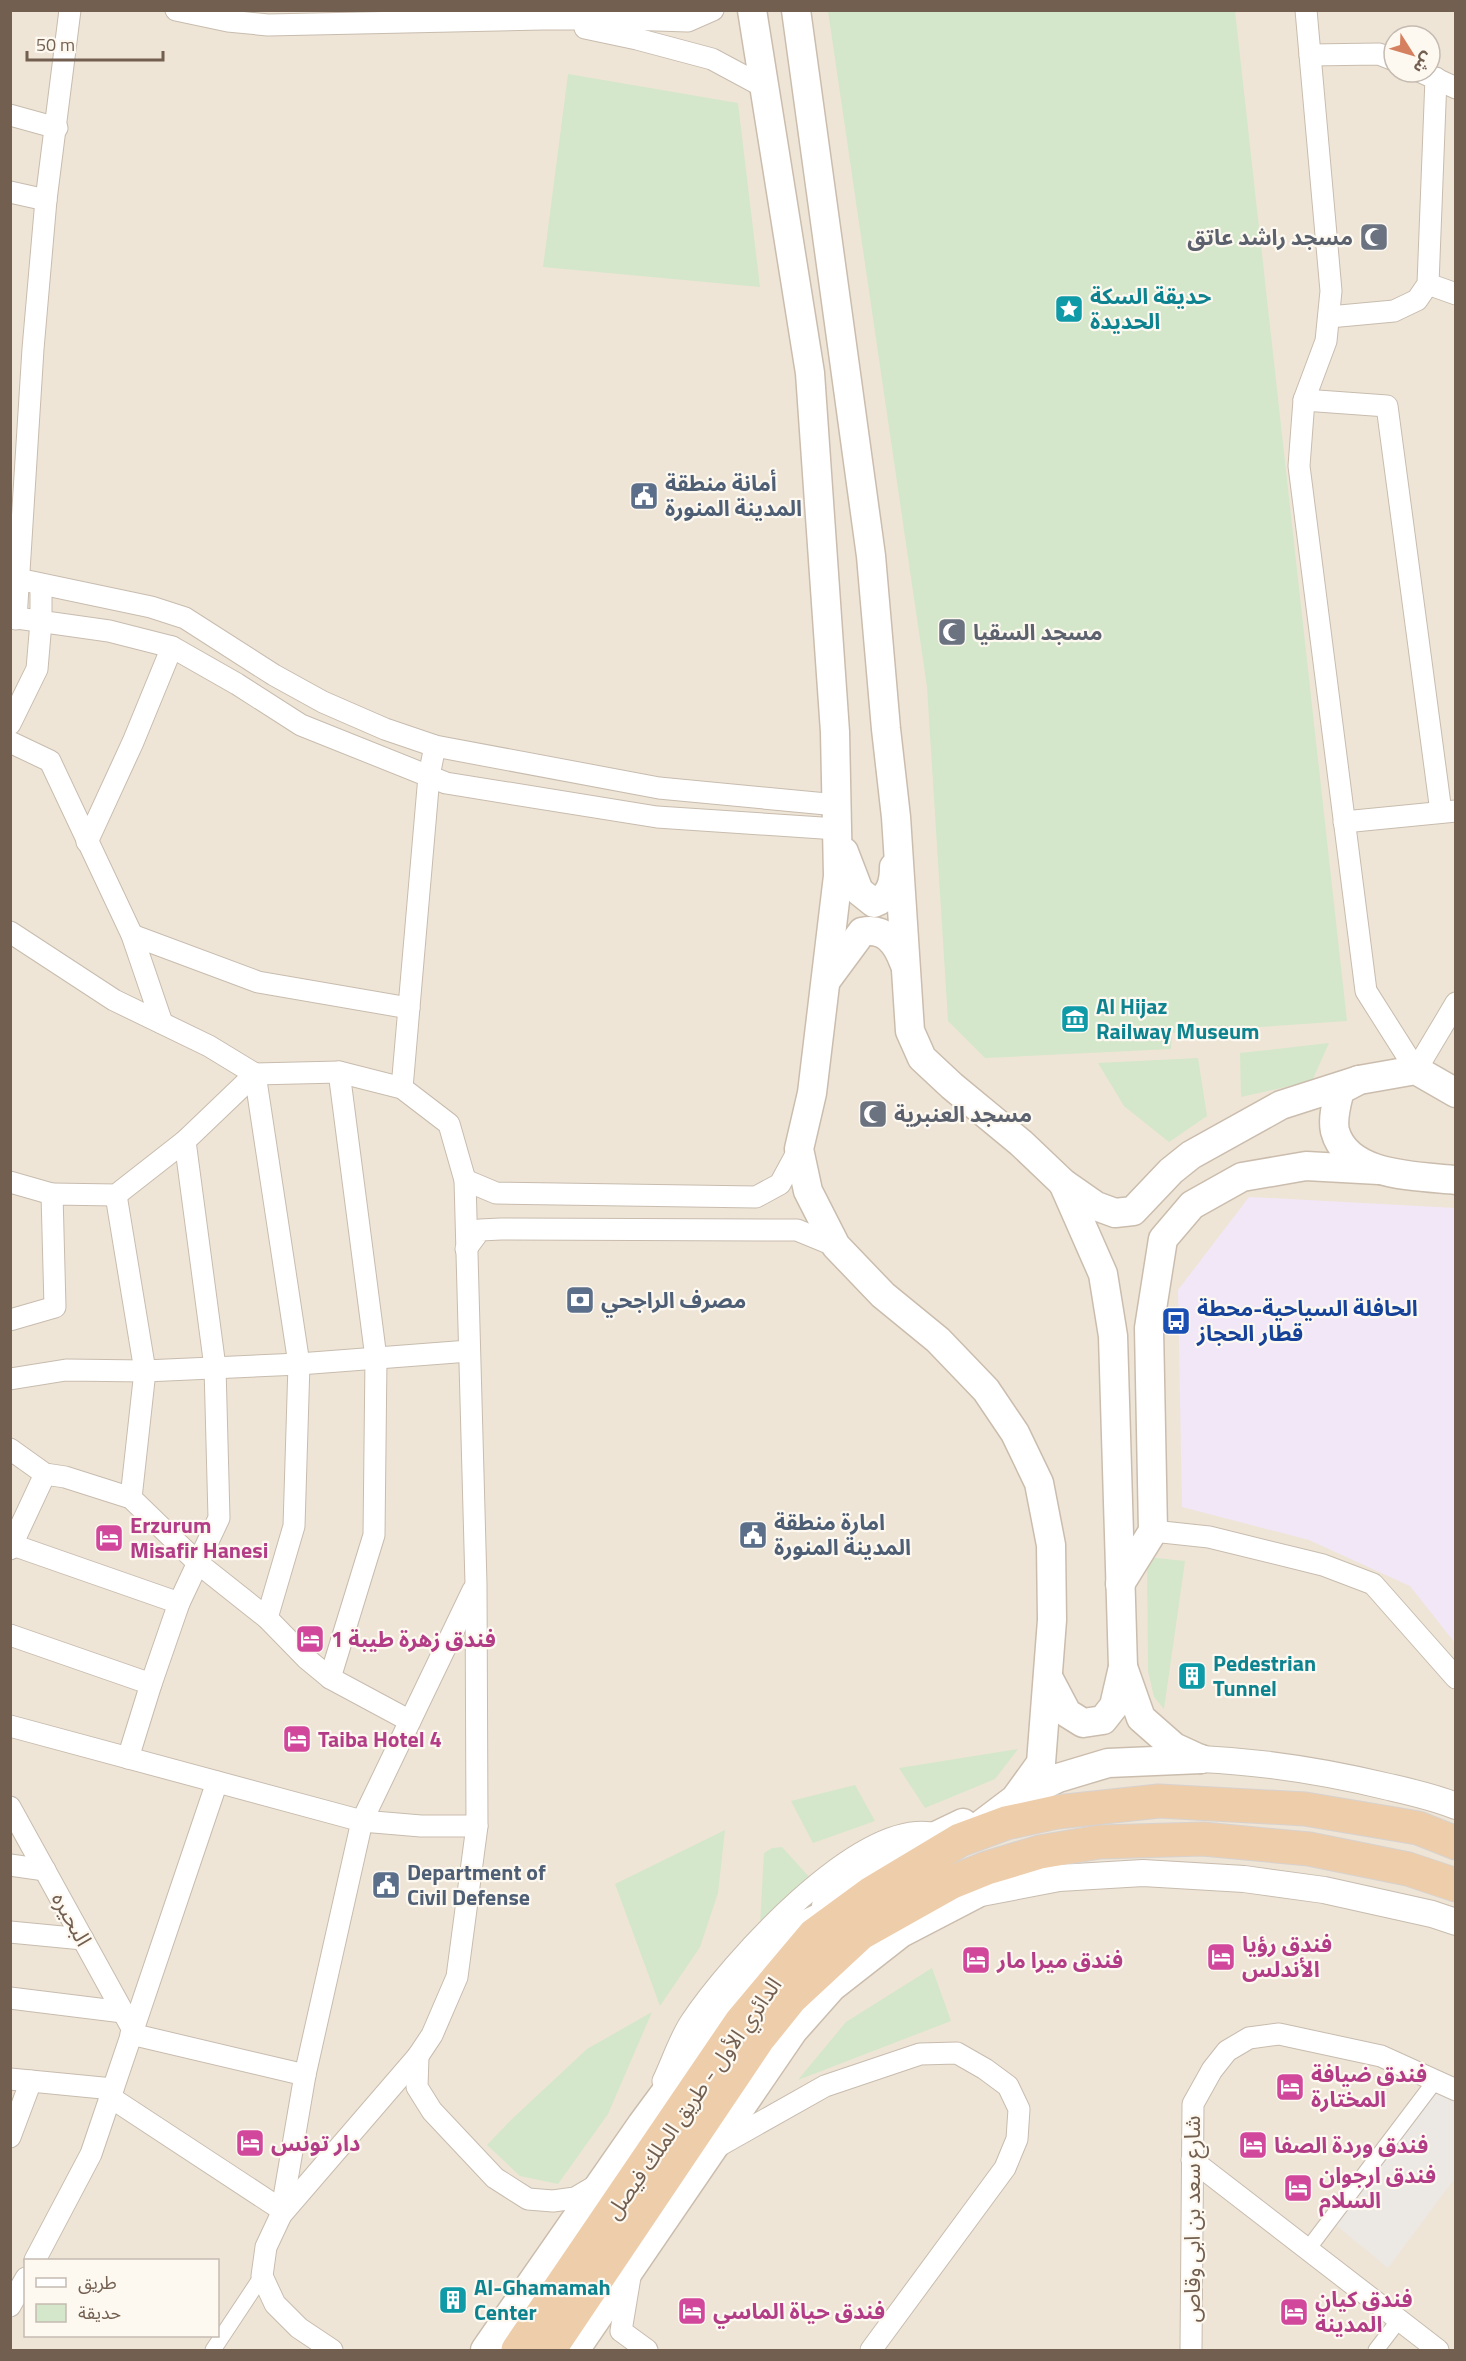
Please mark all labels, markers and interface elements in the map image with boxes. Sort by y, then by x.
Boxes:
scale bar [27,24,164,62]
north arrow [1382,24,1442,84]
text: 50 m [36,31,75,58]
text: ش [1408,47,1440,79]
place label: مسجد راشد عاتق [1187,220,1353,254]
mosque icon: مسجد راشد عاتق [1358,221,1390,253]
place label: حديقة السكة الحديدة [1090,279,1212,338]
place icon: حديقة السكة الحديدة [1053,293,1085,325]
place label: أمانة منطقة المدينة المنورة [665,466,802,525]
public building icon: أمانة منطقة المدينة المنورة [628,480,660,512]
place label: مسجد السقيا [973,615,1103,649]
mosque icon: مسجد السقيا [936,616,968,648]
place label: Al Hijaz Railway Museum [1096,989,1260,1048]
museum icon: Al Hijaz Railway Museum [1059,1003,1091,1035]
place label: مسجد العنبرية [894,1097,1032,1131]
mosque icon: مسجد العنبرية [857,1098,889,1130]
place label: مصرف الراجحي [601,1283,746,1318]
bank icon: مصرف الراجحي [564,1284,596,1316]
place label: الحافلة السياحية-محطة قطار الحجاز [1196,1291,1418,1350]
bus stop icon: الحافلة السياحية-محطة قطار الحجاز [1160,1305,1192,1337]
place label: امارة منطقة المدينة المنورة [774,1505,911,1564]
place label: Erzurum Misafir Hanesi [130,1508,268,1567]
public building icon: امارة منطقة المدينة المنورة [737,1519,769,1551]
hotel icon: Erzurum Misafir Hanesi [93,1522,125,1554]
place label: فندق زهرة طيبة 1 [331,1622,496,1656]
hotel icon: فندق زهرة طيبة 1 [294,1623,326,1655]
place label: Pedestrian Tunnel [1213,1646,1316,1705]
building icon: Pedestrian Tunnel [1176,1660,1208,1692]
place label: Taiba Hotel 4 [318,1722,442,1756]
hotel icon: Taiba Hotel 4 [281,1723,313,1755]
place label: Department of Civil Defense [407,1855,546,1914]
public building icon: Department of Civil Defense [370,1869,402,1901]
street label: البحيره [43,1886,101,1952]
place label: فندق رؤيا الأندلس [1242,1927,1332,1986]
hotel icon: فندق رؤيا الأندلس [1205,1941,1237,1973]
place label: فندق ميرا مار [996,1943,1123,1977]
hotel icon: فندق ميرا مار [960,1944,992,1976]
street label: الدائري الأول - طريق الملك فيصل [596,1970,790,2226]
place label: فندق ضيافة المختارة [1311,2057,1427,2116]
hotel icon: فندق ضيافة المختارة [1274,2071,1306,2103]
street label: شارع سعد بن ابى وقاص [1175,2116,1209,2322]
place label: دار تونس [271,2126,360,2160]
hotel icon: دار تونس [234,2127,266,2159]
place label: فندق وردة الصفا [1274,2128,1428,2162]
hotel icon: فندق وردة الصفا [1237,2129,1269,2161]
place label: فندق ارجوان السلام [1319,2158,1436,2217]
hotel icon: فندق ارجوان السلام [1282,2172,1314,2204]
legend [24,2259,219,2337]
text: طريق [78,2269,117,2296]
place label: Al-Ghamamah Center [474,2270,611,2329]
place label: فندق كيان المدينة [1315,2282,1413,2341]
building icon: Al-Ghamamah Center [437,2284,469,2316]
place label: فندق حياة الماسي [713,2294,885,2329]
hotel icon: فندق حياة الماسي [676,2295,708,2327]
hotel icon: فندق كيان المدينة [1278,2296,1310,2328]
text: حديقة [78,2299,121,2326]

